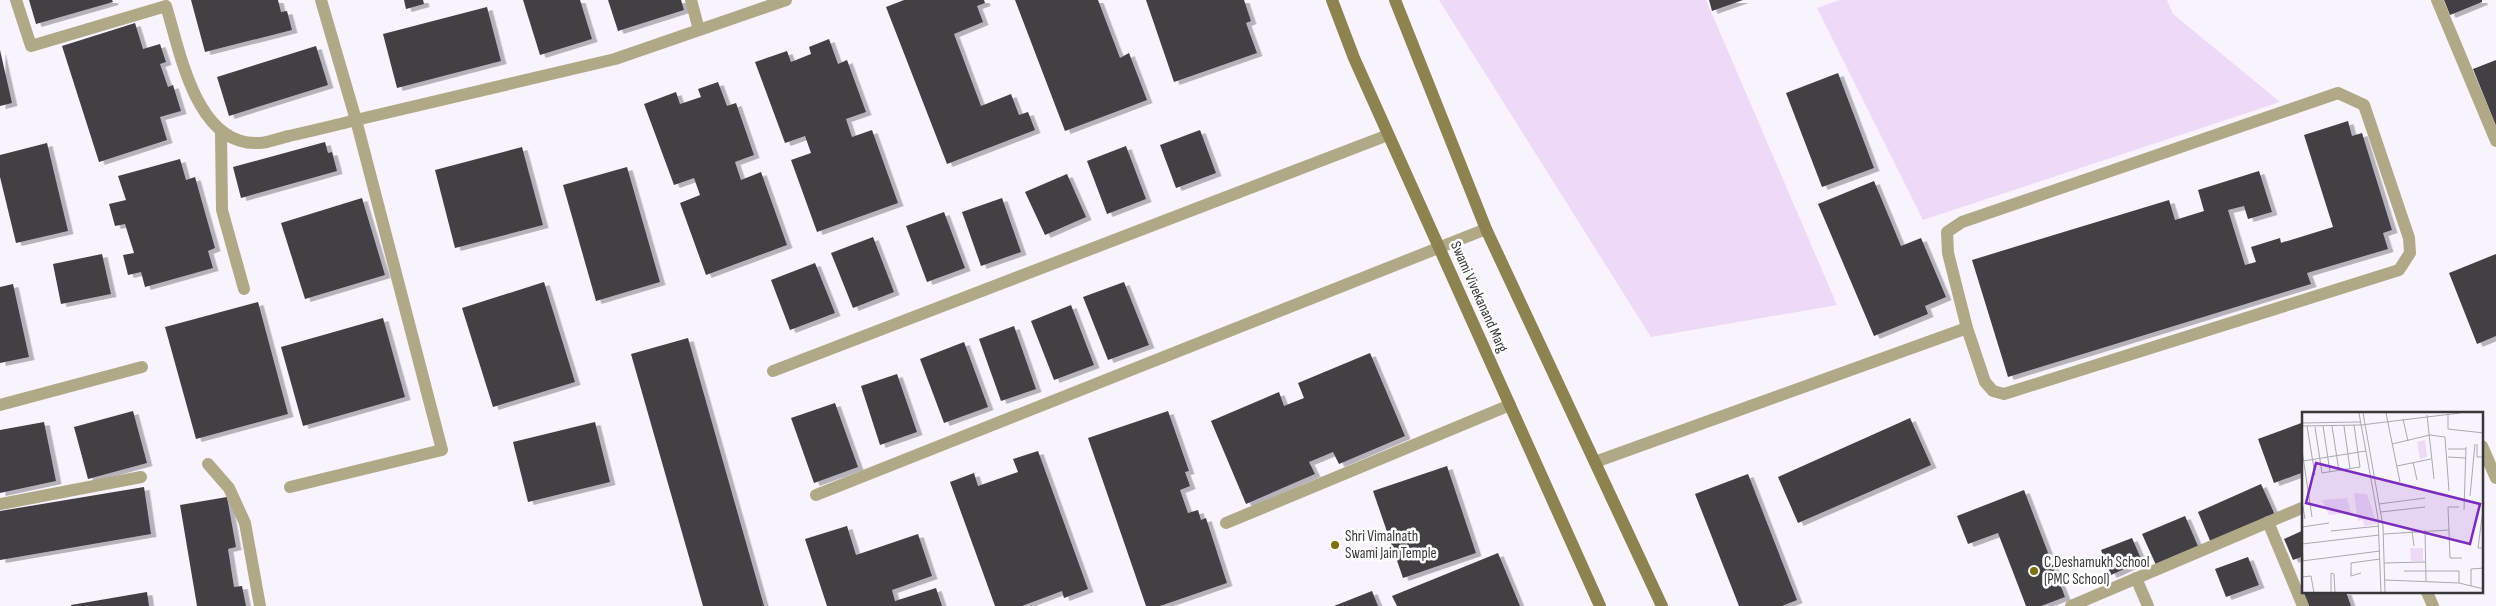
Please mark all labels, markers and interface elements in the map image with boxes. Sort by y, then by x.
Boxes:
street label: Swami Vivekanand Marg [1446,238,1512,356]
inset map [2302,412,2484,594]
place label: Shri Vimalnath Swami Jain Temple [1345,527,1436,563]
marker: Shri Vimalnath Swami Jain Temple [1329,539,1341,551]
place label: C.Deshamukh School (PMC School) [2044,553,2150,589]
marker: C.Deshamukh School (PMC School) [2028,565,2040,577]

